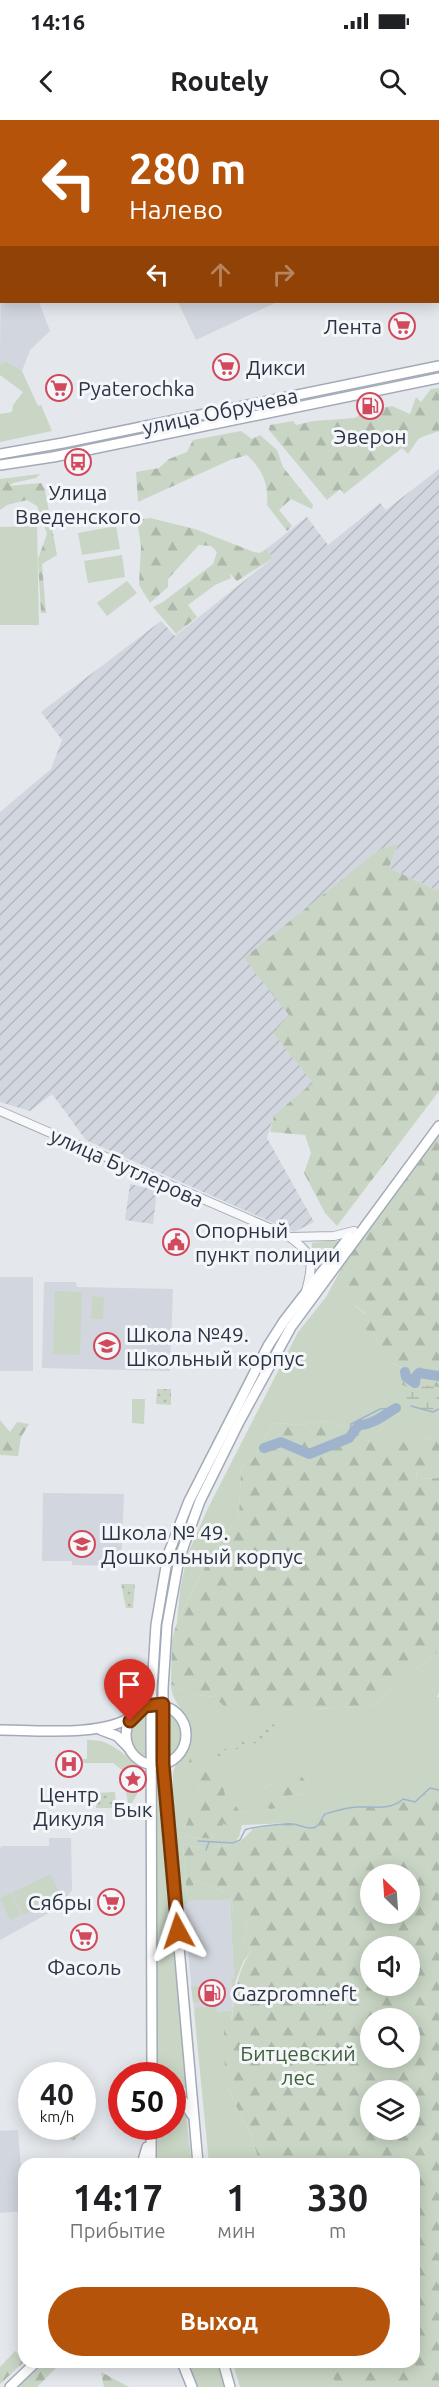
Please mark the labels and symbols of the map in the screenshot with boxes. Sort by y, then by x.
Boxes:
supermarket icon: Лента [387,311,417,341]
place label: Лента [323,314,382,338]
supermarket icon: Дикси [211,352,241,382]
place label: Дикси [246,355,306,379]
supermarket icon: Pyaterochka [44,373,74,403]
place label: Pyaterochka [78,376,195,400]
street label: улица Обручева [140,383,300,439]
fuel station icon: Эверон [355,391,385,421]
place label: Эверон [334,424,406,448]
bus stop icon: Улица Введенского [63,447,93,477]
place label: Улица Введенского [15,480,141,528]
street label: улица Бутлерова [47,1122,207,1212]
place label: Опорный пункт полиции [195,1218,341,1266]
public building icon: Опорный пункт полиции [161,1227,191,1257]
place label: Школа №49. Школьный корпус [126,1322,305,1370]
school or university icon: Школа №49. Школьный корпус [92,1331,122,1361]
place label: Школа № 49. Дошкольный корпус [101,1520,303,1568]
school or university icon: Школа № 49. Дошкольный корпус [67,1529,97,1559]
pin [104,1659,155,1721]
hospital icon: Центр Дикуля [54,1749,84,1779]
place icon: Бык [118,1764,148,1794]
place label: Центр Дикуля [33,1782,105,1830]
place label: Бык [113,1797,153,1821]
north arrow [360,1864,420,1924]
supermarket icon: Сябры [96,1887,126,1917]
place label: Сябры [28,1890,92,1914]
position arrow [146,1899,210,1963]
supermarket icon: Фасоль [69,1922,99,1952]
place label: Фасоль [47,1955,121,1979]
fuel station icon: Gazpromneft [197,1978,227,2008]
place label: Gazpromneft [232,1981,357,2005]
park label: Битцевский лес [240,2041,356,2089]
speed limit sign: 50 [108,2062,186,2140]

